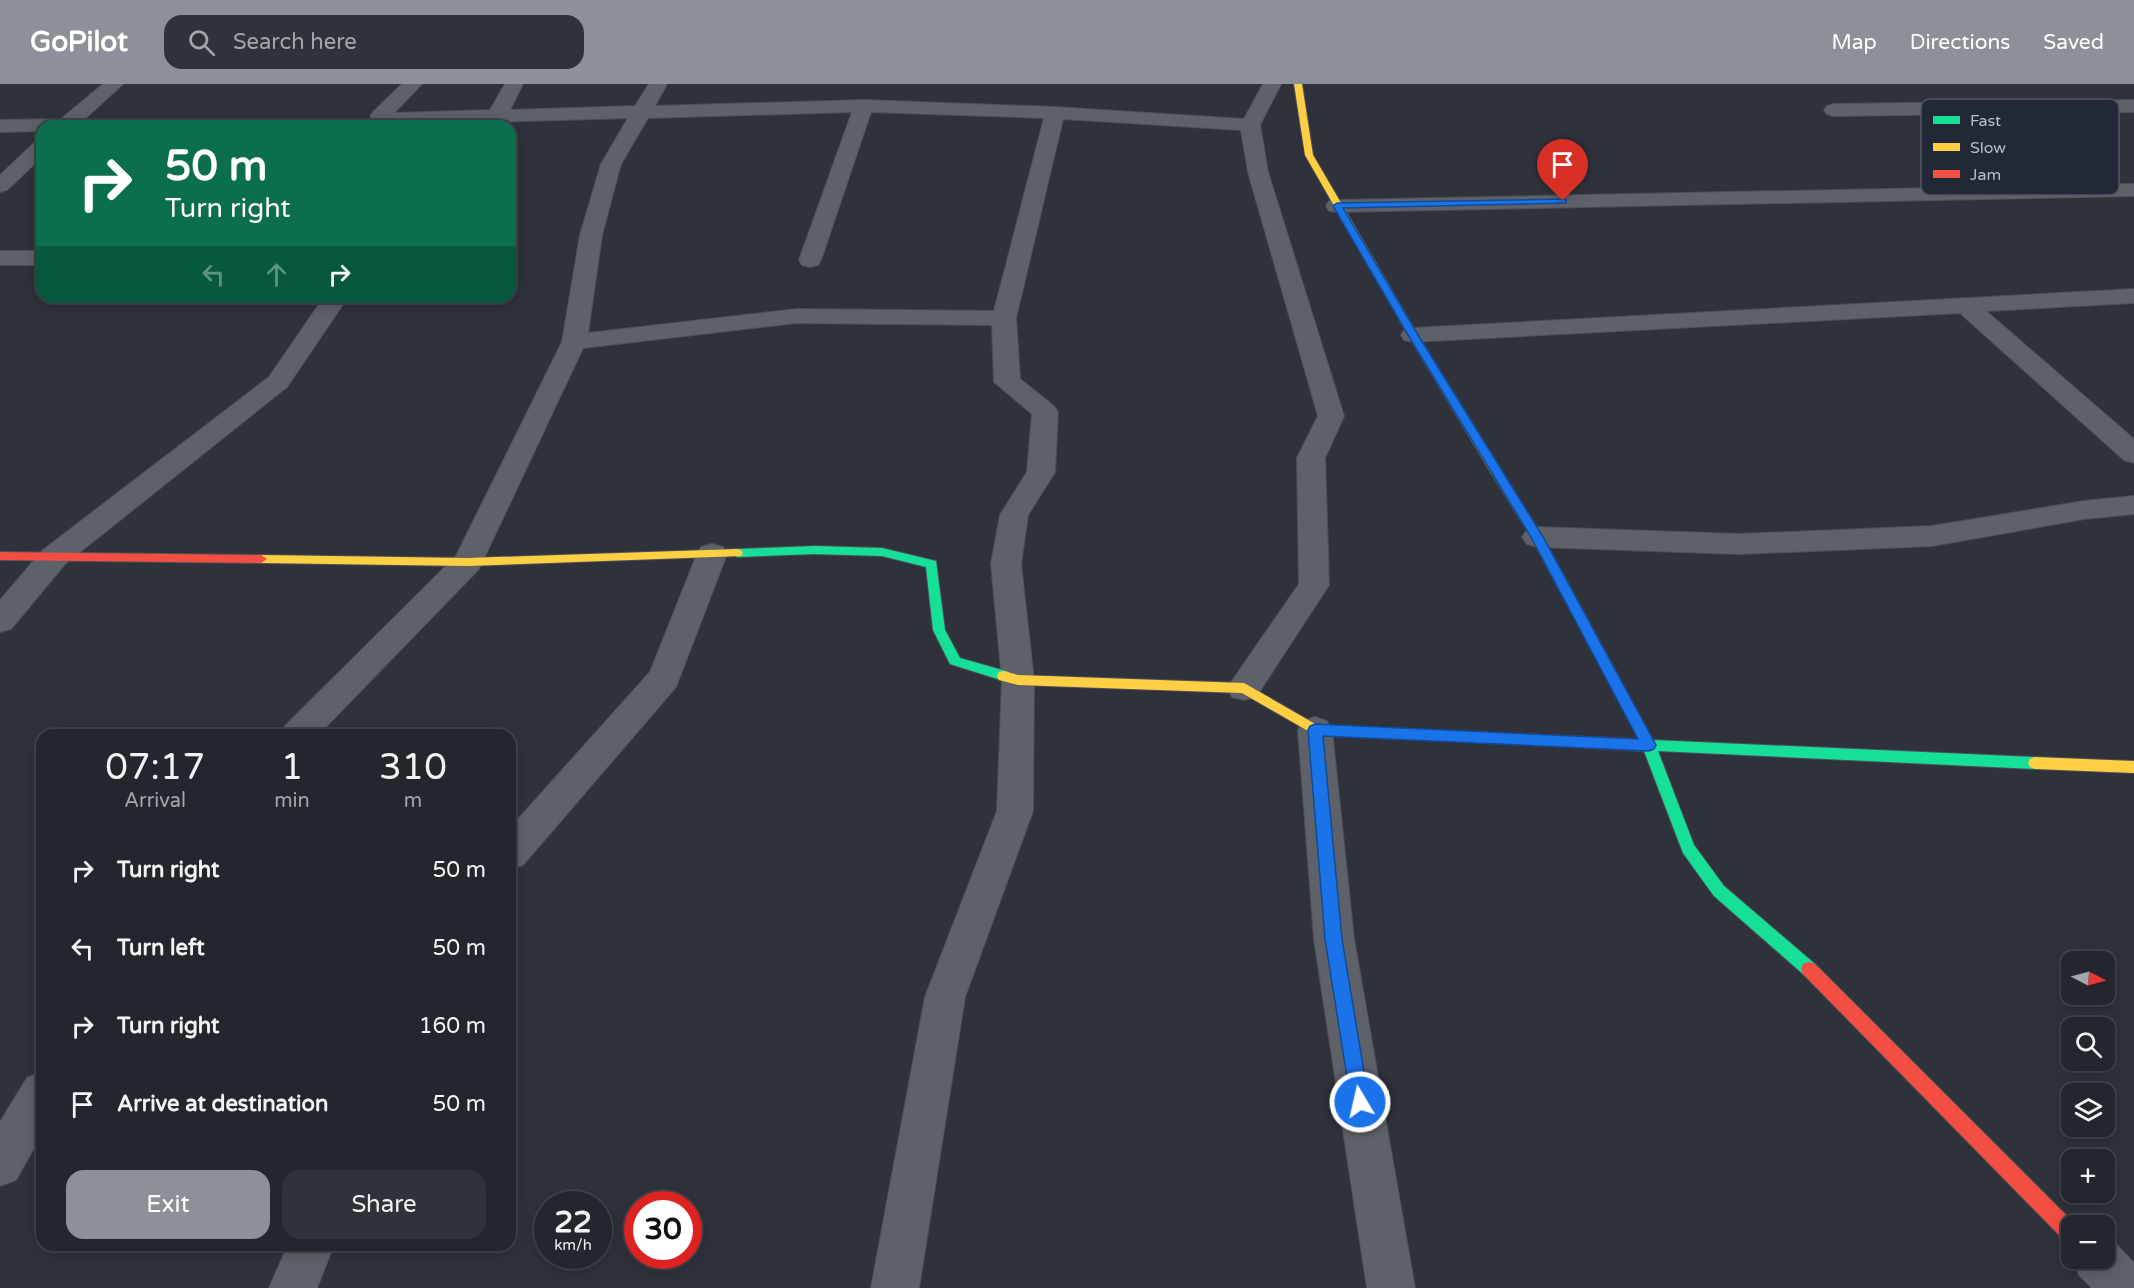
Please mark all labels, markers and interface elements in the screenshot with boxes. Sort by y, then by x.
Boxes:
search box [164,15,584,69]
text: GoPilot [30,25,128,59]
icon: search [185,26,218,59]
text: Search here [233,29,357,55]
text: Map [1831,30,1877,55]
text: Directions [1910,30,2010,55]
text: Saved [2043,30,2104,55]
legend [1921,99,2119,195]
text: Fast [1970,111,2001,131]
text: Slow [1970,138,2006,158]
pin [1537,139,1588,201]
text: 50 m [165,141,267,192]
icon: right [66,144,144,222]
icon: arrive [1546,148,1579,181]
text: Jam [1970,165,2001,185]
text: Turn right [165,192,291,225]
icon: left [197,258,230,291]
icon: ahead [260,258,293,291]
icon: right [323,258,356,291]
text: 07:17 [105,746,205,789]
text: 1 [281,746,303,789]
text: 310 [379,746,447,789]
text: Arrival [124,789,186,813]
text: min [274,789,310,813]
text: m [404,789,422,813]
icon: right [66,854,99,887]
text: Turn right [117,857,219,883]
text: 50 m [432,857,486,883]
icon: left [66,932,99,965]
text: Turn left [117,935,205,961]
text: 50 m [432,935,486,961]
north arrow [2061,951,2115,1005]
map controls [2061,951,2115,1269]
icon: right [66,1010,99,1043]
text: Turn right [117,1013,219,1039]
text: 160 m [419,1013,486,1039]
button: search [2061,1017,2115,1071]
position arrow [1328,1070,1392,1134]
button: layers [2061,1083,2115,1137]
icon: arrive [66,1088,99,1121]
text: Arrive at destination [117,1091,328,1117]
text: 50 m [432,1091,486,1117]
button: + [2061,1149,2115,1203]
button: Exit [66,1170,270,1239]
button: Share [282,1170,486,1239]
speed limit sign: 30 [624,1191,702,1269]
text: 22 [554,1204,592,1241]
button: − [2061,1215,2115,1269]
text: km/h [554,1236,592,1254]

